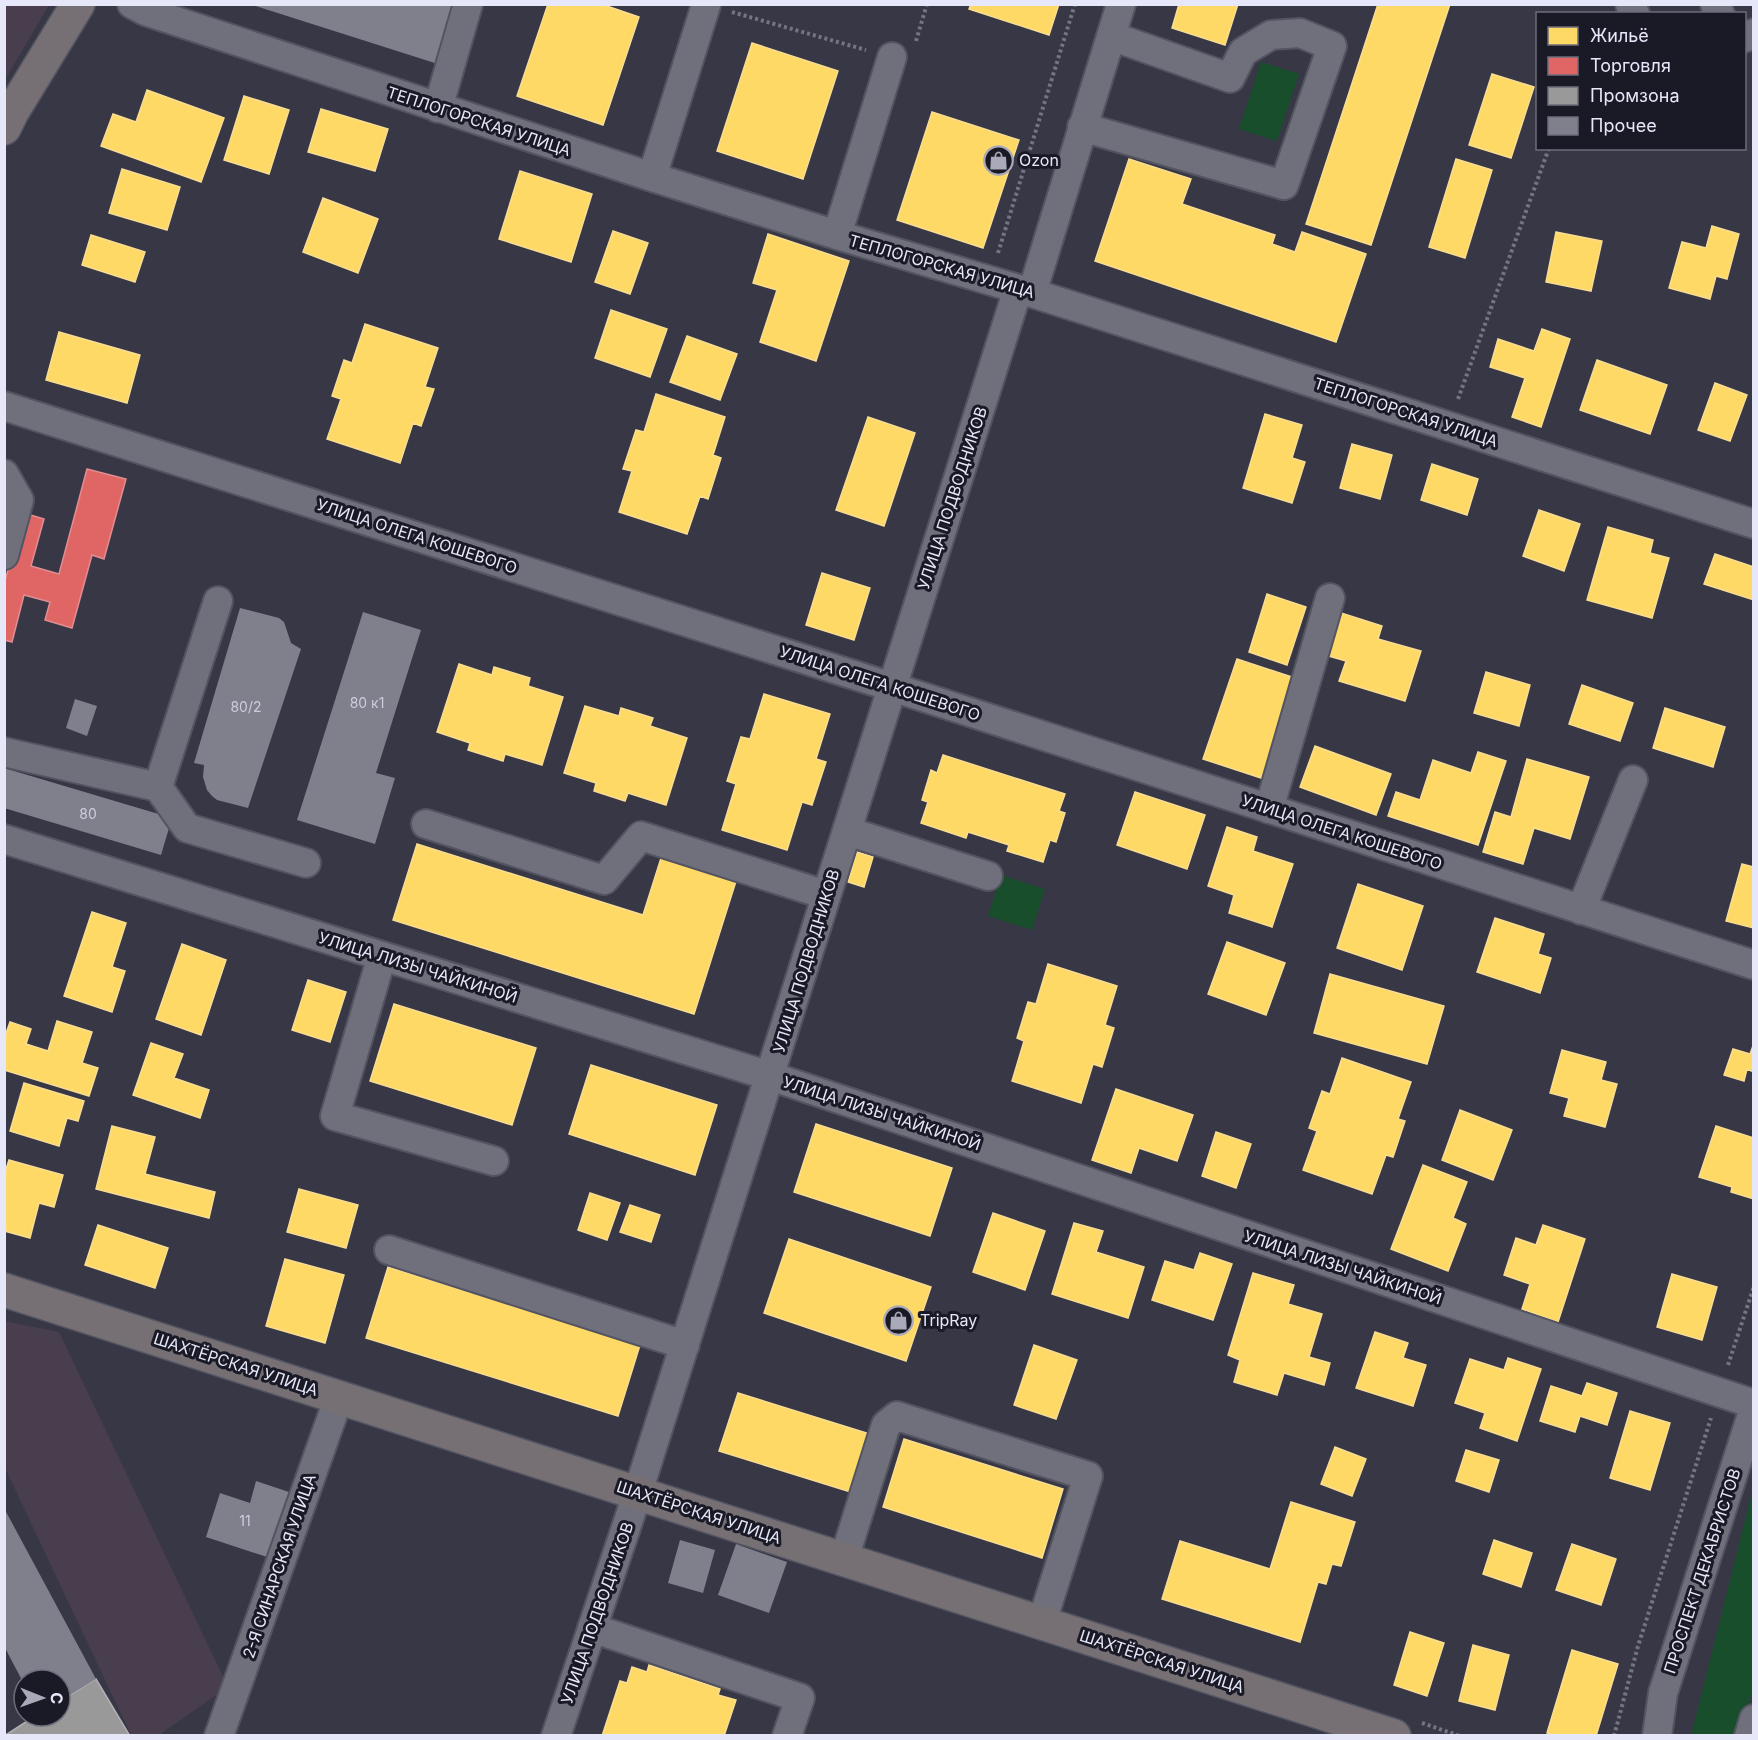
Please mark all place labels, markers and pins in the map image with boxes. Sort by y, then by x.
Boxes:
shop icon: Ozon [982,144,1014,176]
place label: Ozon [1019,150,1059,170]
shop icon: TripRay [883,1304,915,1336]
place label: TripRay [920,1310,977,1330]

